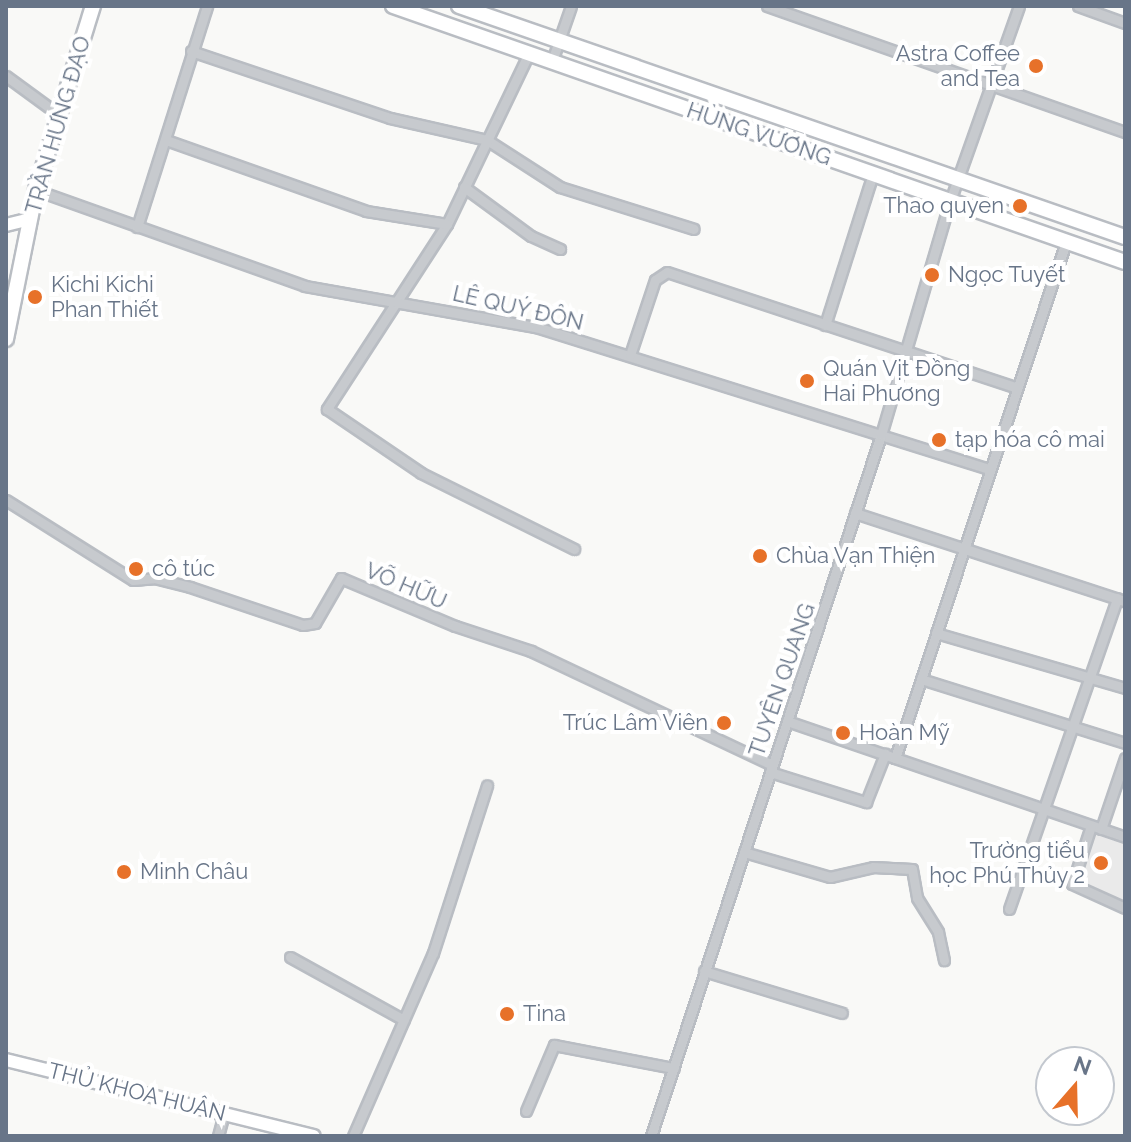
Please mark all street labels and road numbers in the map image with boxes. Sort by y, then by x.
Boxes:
street label: TRẦN HƯNG ĐẠO [20,33,96,217]
street label: HÙNG VƯƠNG [683,97,835,171]
street label: LÊ QUÝ ĐÔN [450,280,586,336]
street label: VÕ HỮU [361,557,451,615]
street label: TUYÊN QUANG [743,600,821,760]
street label: THỦ KHOA HUÂN [45,1057,229,1127]

